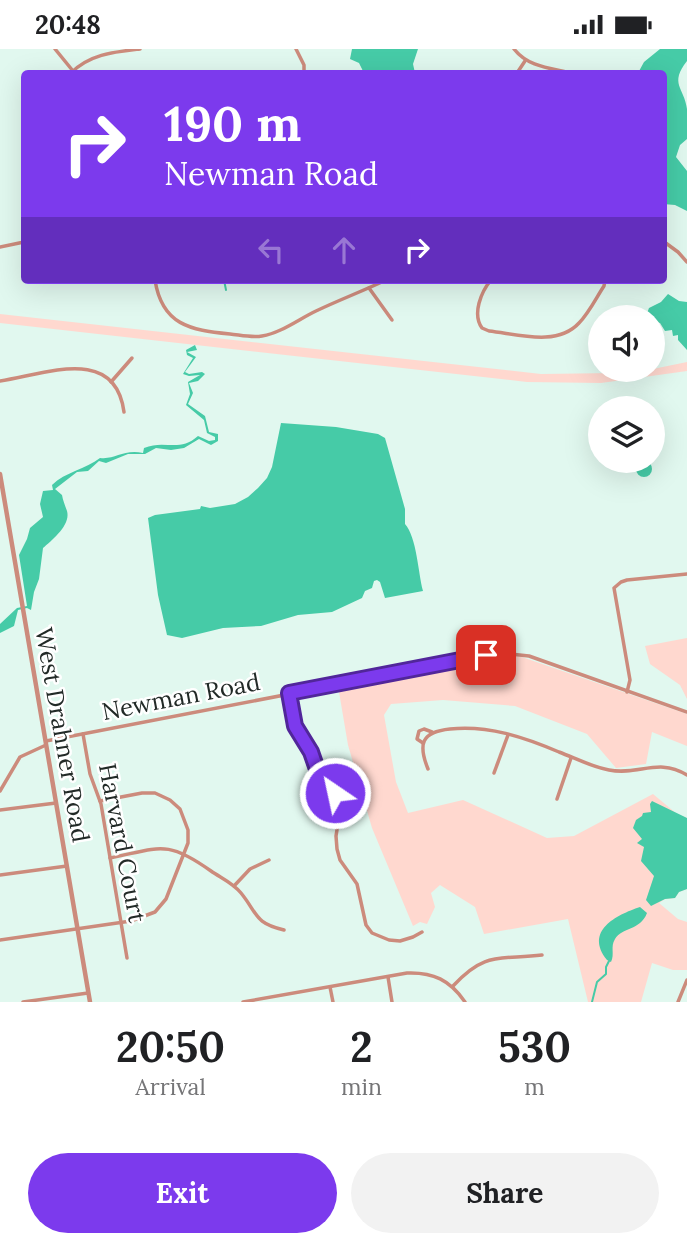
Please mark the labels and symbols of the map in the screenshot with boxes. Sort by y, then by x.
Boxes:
street label: West Drahner Road [28,625,97,845]
pin [456,625,516,685]
street label: Newman Road [99,666,263,727]
position arrow [298,756,372,830]
street label: Harvard Court [92,761,153,926]

